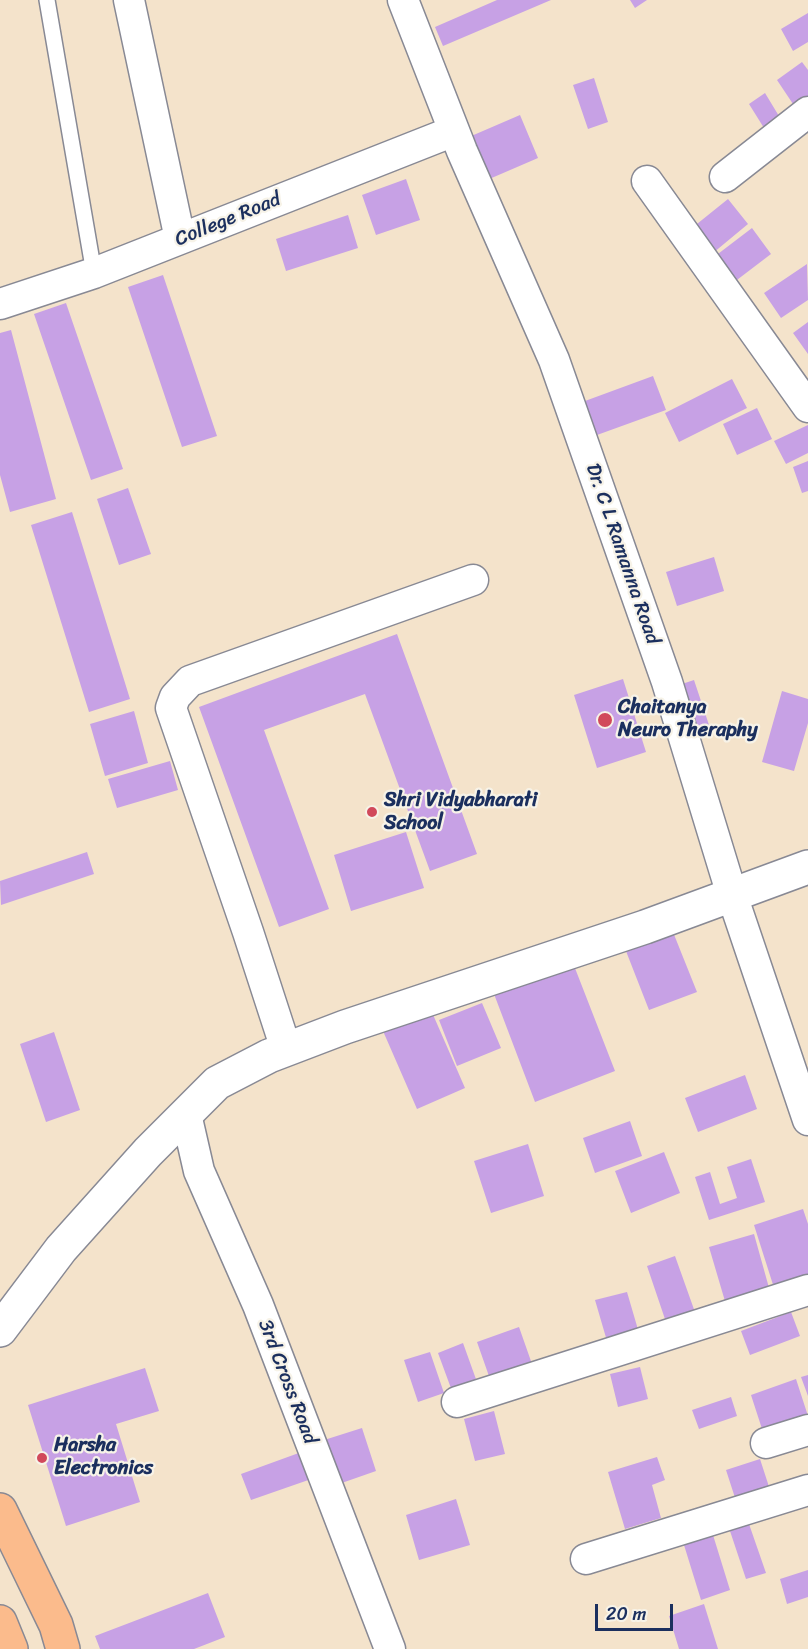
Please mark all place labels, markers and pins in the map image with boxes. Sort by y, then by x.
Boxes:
place label: Chaitanya Neuro Theraphy [618,696,758,743]
marker: Chaitanya Neuro Theraphy [596,711,614,729]
place label: Shri Vidyabharati School [384,789,537,836]
marker: Shri Vidyabharati School [365,805,379,819]
place label: Harsha Electronics [54,1434,153,1481]
marker: Harsha Electronics [35,1451,49,1465]

